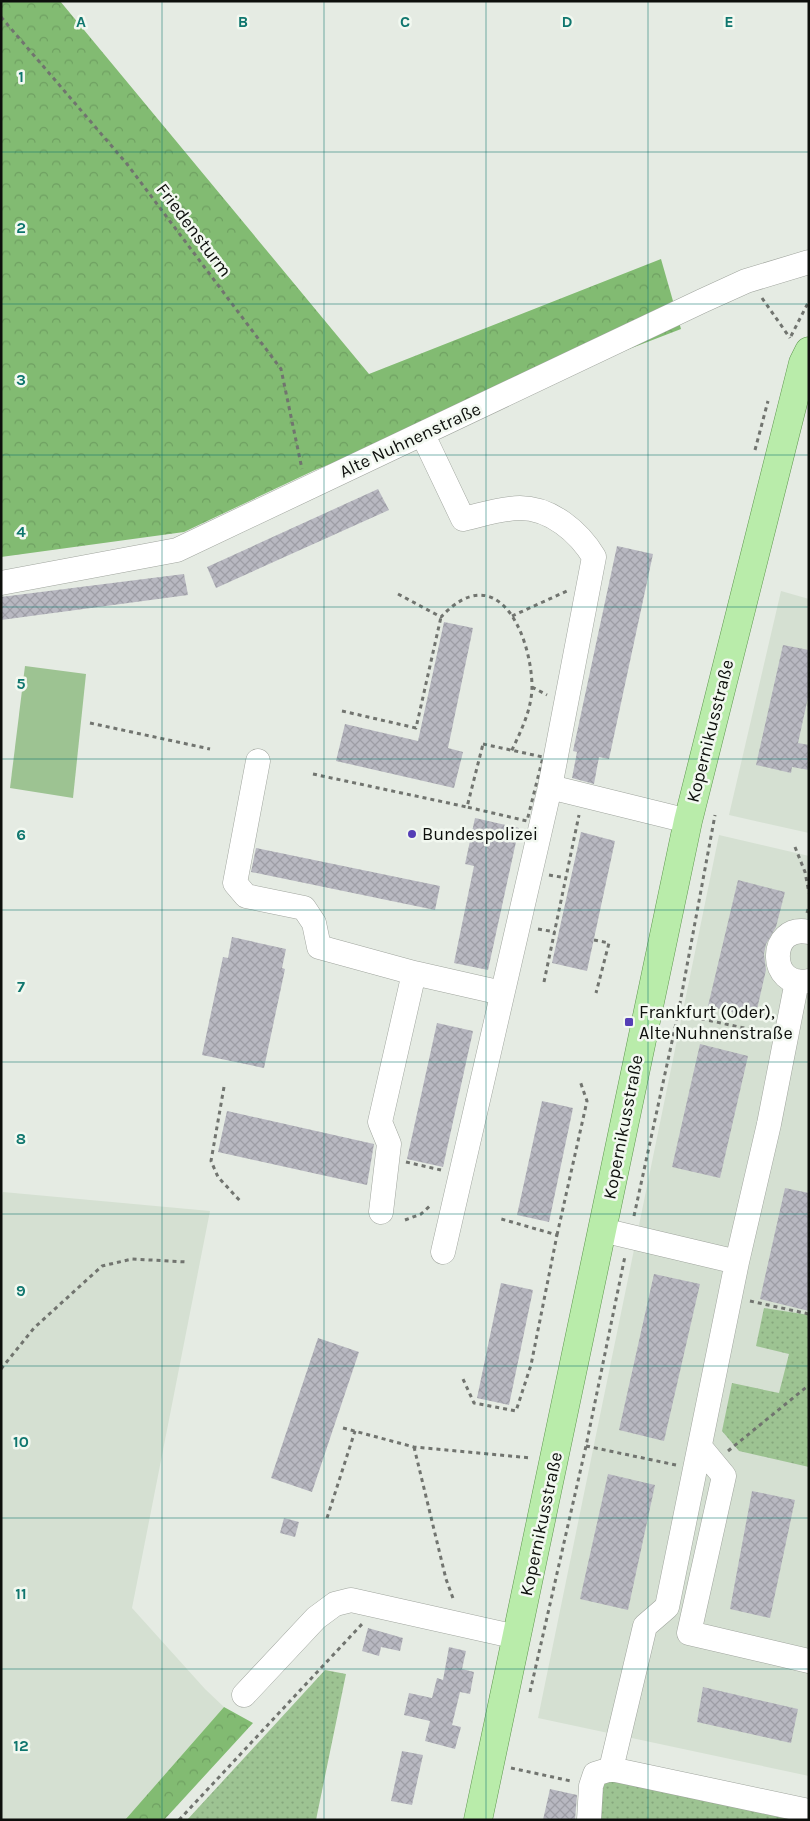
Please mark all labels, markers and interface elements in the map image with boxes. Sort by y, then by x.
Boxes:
text: A [76,12,86,31]
text: B [238,12,248,31]
text: C [400,12,410,31]
text: D [562,12,573,31]
text: E [724,12,734,31]
text: 1 [18,67,24,86]
street label: Friedensturm [152,179,236,281]
text: 2 [16,218,26,237]
text: 3 [16,370,26,389]
street label: Alte Nuhnenstraße [336,398,484,482]
text: 4 [16,522,26,541]
street label: Kopernikusstraße [682,657,738,805]
text: 5 [16,674,26,693]
place label: Bundespolizei [422,823,538,845]
text: 6 [16,825,26,844]
marker: Bundespolizei [406,828,418,840]
text: 7 [17,977,25,996]
place label: Frankfurt (Oder), Alte Nuhnenstraße [639,1001,793,1044]
marker: Frankfurt (Oder), Alte Nuhnenstraße [623,1016,635,1028]
street label: Kopernikusstraße [598,1053,648,1201]
text: 8 [16,1129,26,1148]
text: 9 [16,1281,26,1300]
text: 10 [13,1432,29,1451]
street label: Kopernikusstraße [515,1450,567,1598]
text: 11 [15,1584,27,1603]
text: 12 [13,1736,29,1755]

